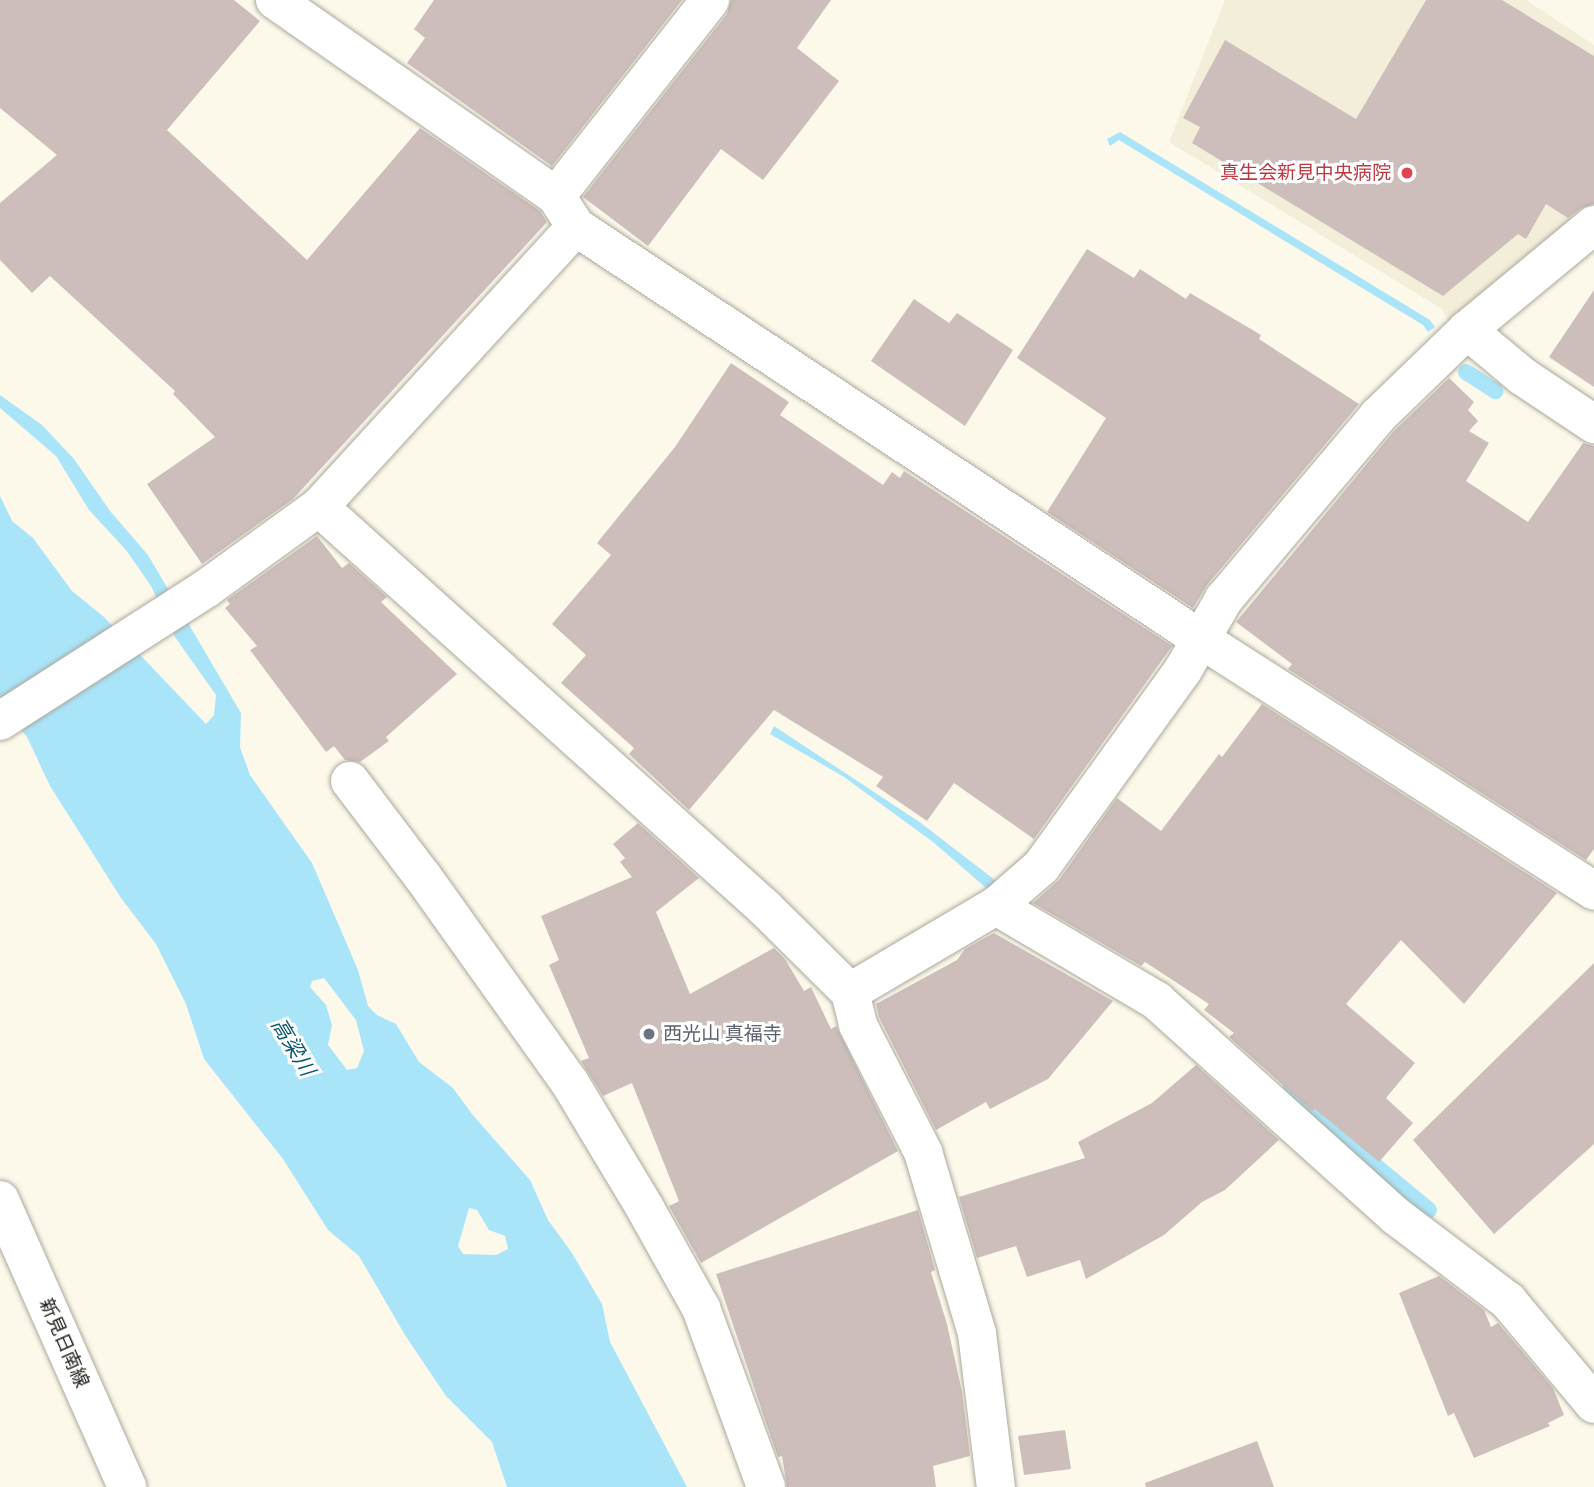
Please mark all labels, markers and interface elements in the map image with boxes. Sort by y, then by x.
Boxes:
place label: 真生会新見中央病院 [1220,162,1391,184]
marker: 真生会新見中央病院 [1397,163,1417,183]
water label: 高梁川 [266,1014,320,1080]
place label: 西光山 真福寺 [663,1023,782,1045]
marker: 西光山 真福寺 [641,1026,657,1042]
street label: 新見日南線 [34,1295,94,1391]

